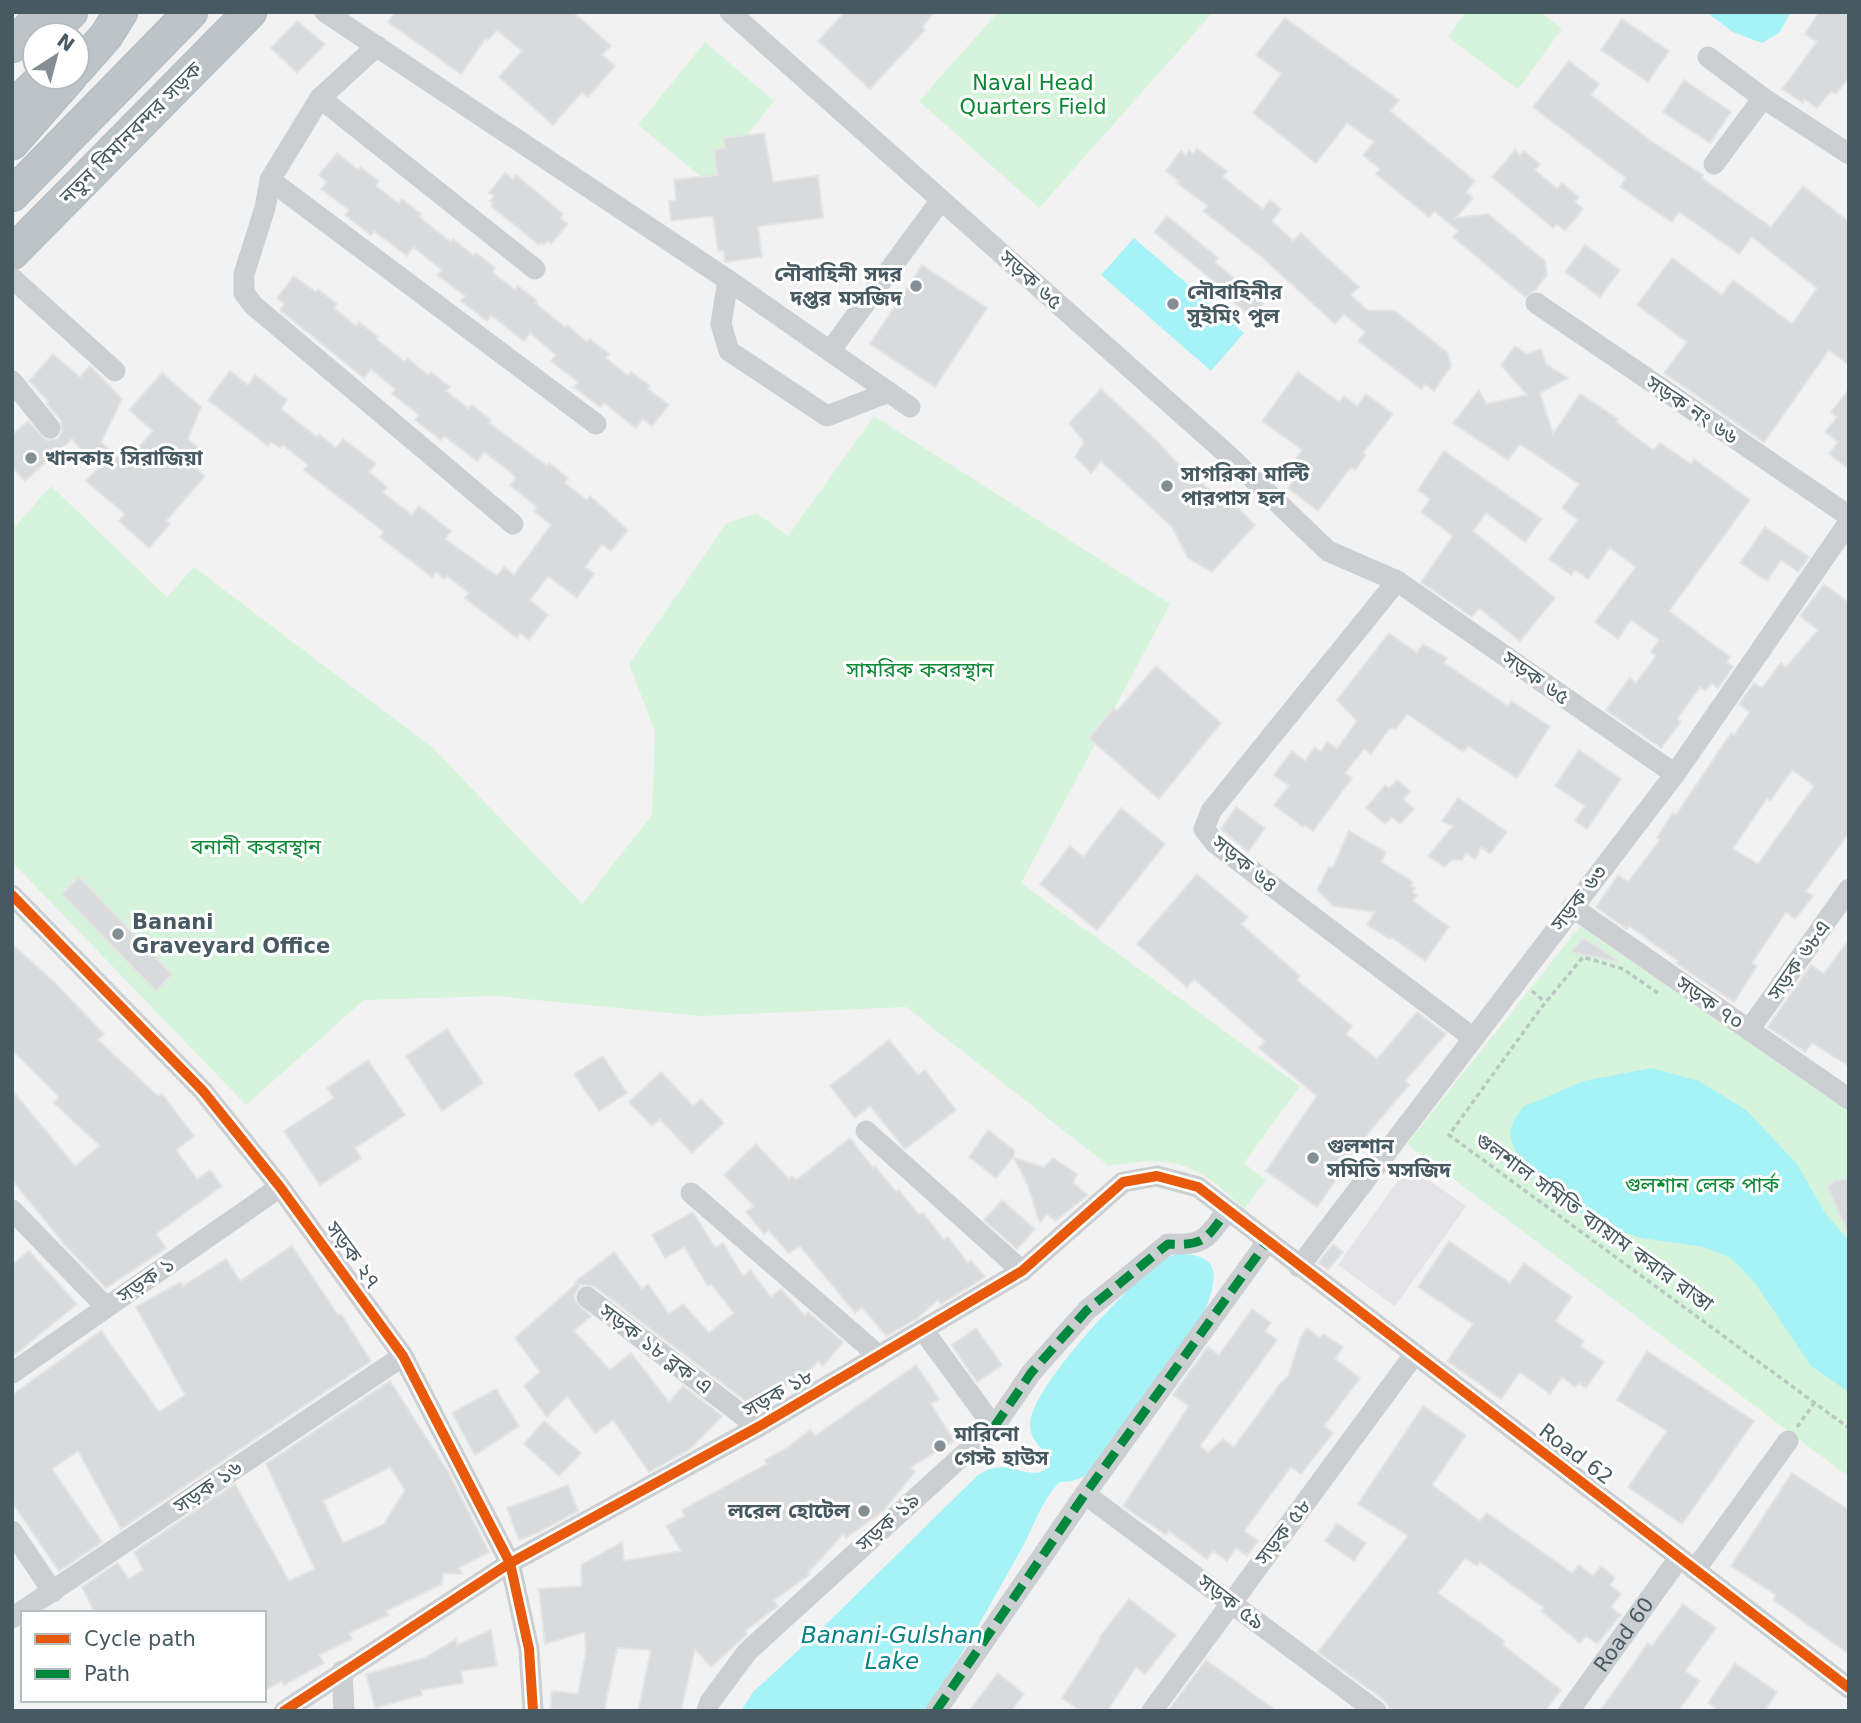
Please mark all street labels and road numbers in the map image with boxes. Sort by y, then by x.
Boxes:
street label: নতুন বিমানবন্দর সড়ক [54,56,208,210]
street label: সড়ক ৬৫ [994,245,1067,315]
street label: সড়ক নং ৬৬ [1641,370,1742,449]
street label: সড়ক ৬৫ [1497,646,1574,710]
street label: সড়ক ৬৪ [1207,830,1282,897]
street label: সড়ক ৬৩ [1545,860,1612,936]
street label: সড়ক ৬৮এ [1762,915,1835,1005]
street label: সড়ক ৭০ [1671,971,1748,1035]
street label: গুলশাল সমিতি ব্যায়াম করার রাস্তা [1470,1128,1718,1317]
street label: সড়ক ২৭ [320,1216,385,1293]
street label: সড়ক ১ [112,1252,179,1309]
street label: সড়ক ১৮ ব্লক এ [594,1298,717,1399]
street label: সড়ক ১৮ [738,1363,817,1423]
street label: Road 62 [1534,1419,1618,1489]
street label: সড়ক ১৬ [169,1456,246,1519]
street label: সড়ক ১৯ [851,1487,924,1557]
street label: সড়ক ৫৮ [1250,1494,1316,1571]
street label: সড়ক ৫৯ [1192,1569,1269,1635]
street label: Road 60 [1589,1593,1659,1677]

